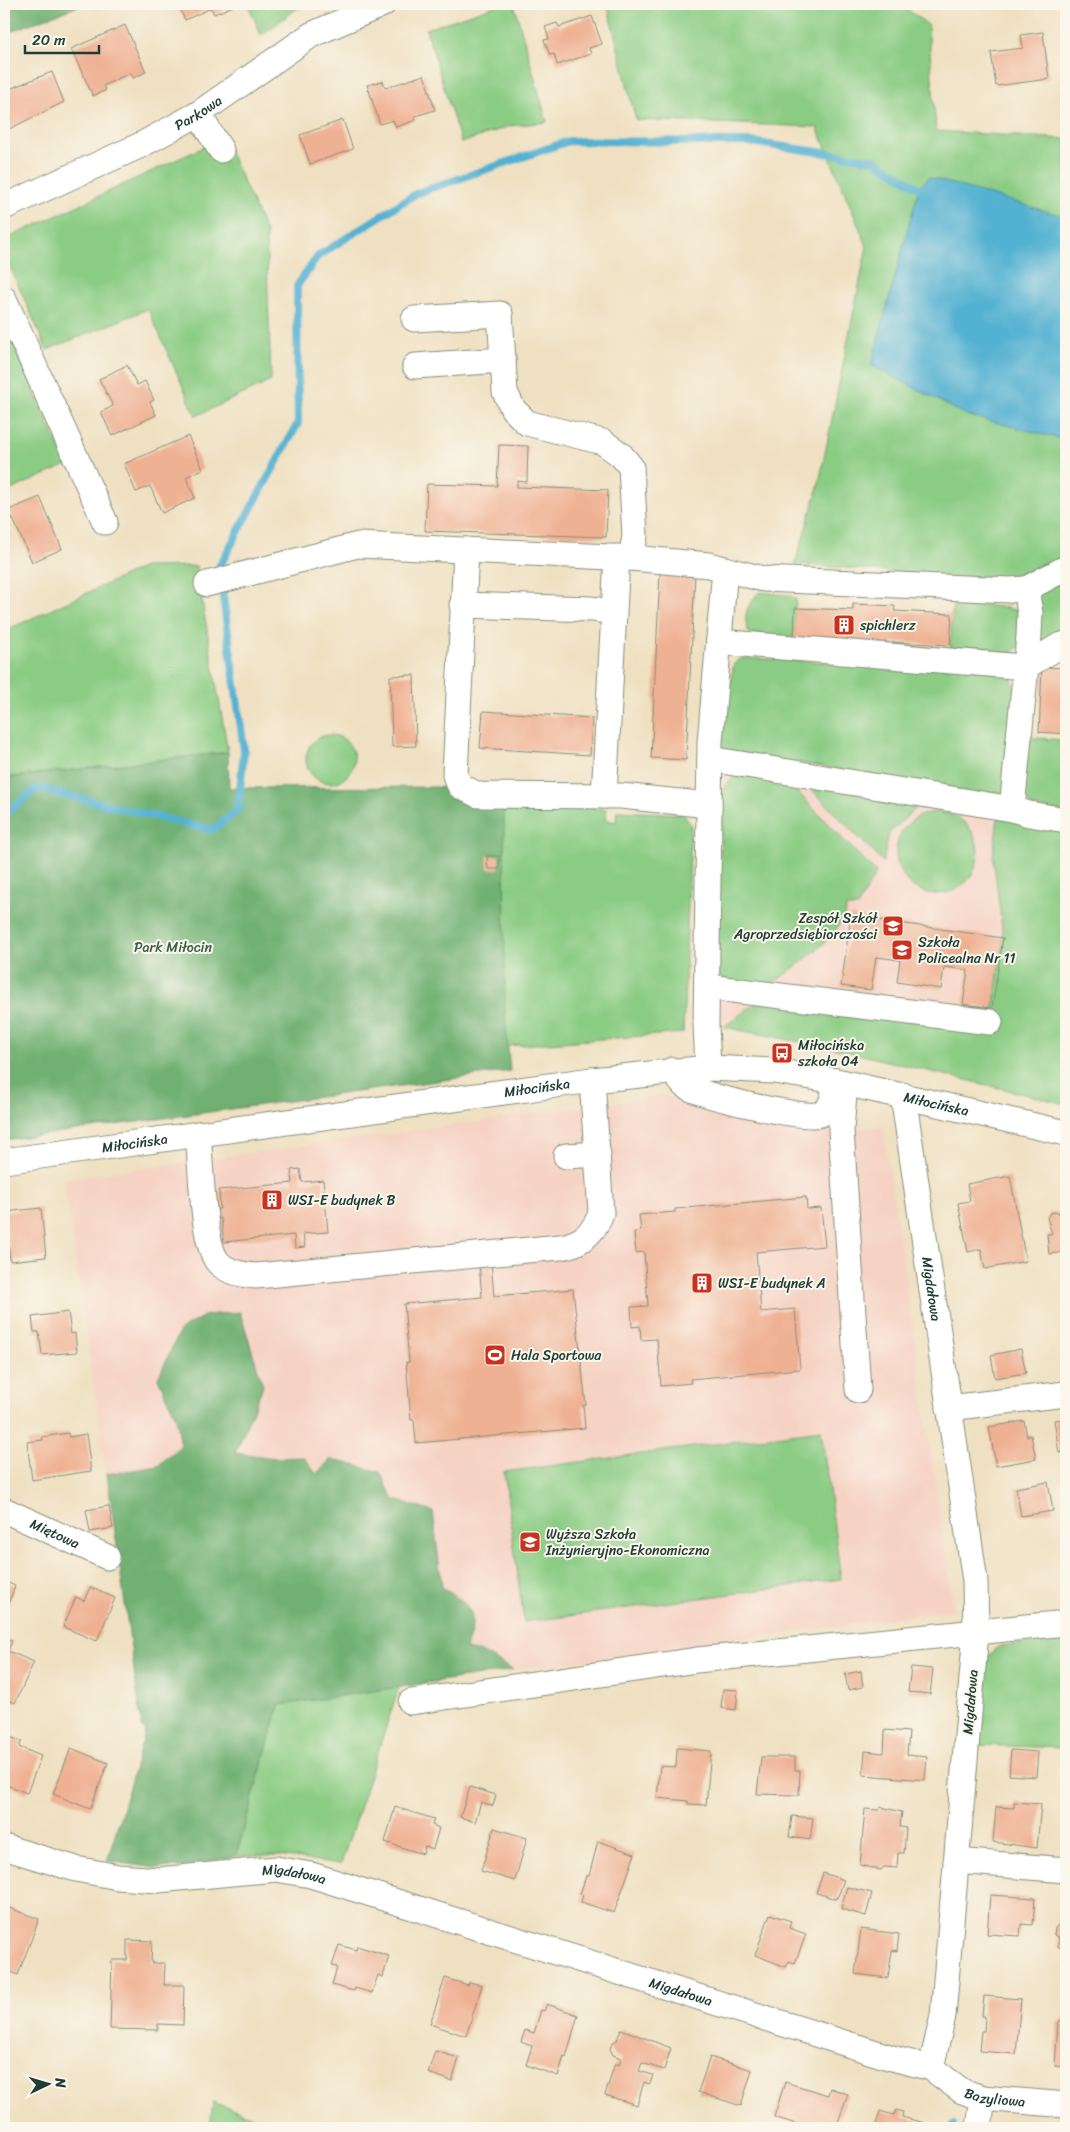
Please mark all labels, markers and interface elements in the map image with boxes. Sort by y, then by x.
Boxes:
scale bar [25,22,99,54]
text: 20 m [32,27,66,53]
street label: Parkowa [170,89,228,138]
building icon: spichlerz [832,613,856,637]
place label: spichlerz [859,613,916,638]
place label: Zespół Szkół Agroprzedsiębiorczości [733,906,878,947]
school or university icon: Zespół Szkół Agroprzedsiębiorczości [881,914,905,938]
place label: Szkoła Policealna Nr 11 [918,930,1016,971]
park label: Park Miłocin [134,935,212,960]
school or university icon: Szkoła Policealna Nr 11 [890,938,914,962]
place label: Miłocińska szkoła 04 [797,1033,864,1074]
bus stop icon: Miłocińska szkoła 04 [770,1041,794,1065]
street label: Miłocińska [502,1071,572,1105]
street label: Miłocińska [901,1085,971,1124]
street label: Miłocińska [100,1127,169,1160]
building icon: WSI-E budynek B [260,1188,284,1212]
place label: WSI-E budynek B [288,1188,396,1213]
street label: Migdałowa [914,1255,948,1323]
building icon: WSI-E budynek A [690,1271,714,1295]
place label: WSI-E budynek A [718,1271,826,1296]
sports icon: Hala Sportowa [483,1343,507,1367]
place label: Hala Sportowa [511,1343,602,1368]
street label: Miętowa [26,1511,84,1556]
place label: Wyższa Szkoła Inżynieryjno-Ekonomiczna [545,1522,710,1563]
school or university icon: Wyższa Szkoła Inżynieryjno-Ekonomiczna [518,1530,542,1554]
street label: Migdałowa [955,1669,986,1736]
street label: Migdałowa [261,1857,329,1892]
street label: Migdałowa [646,1970,716,2014]
north arrow [22,2060,72,2110]
text: N [47,2076,73,2089]
street label: Bazyliowa [961,2081,1026,2115]

